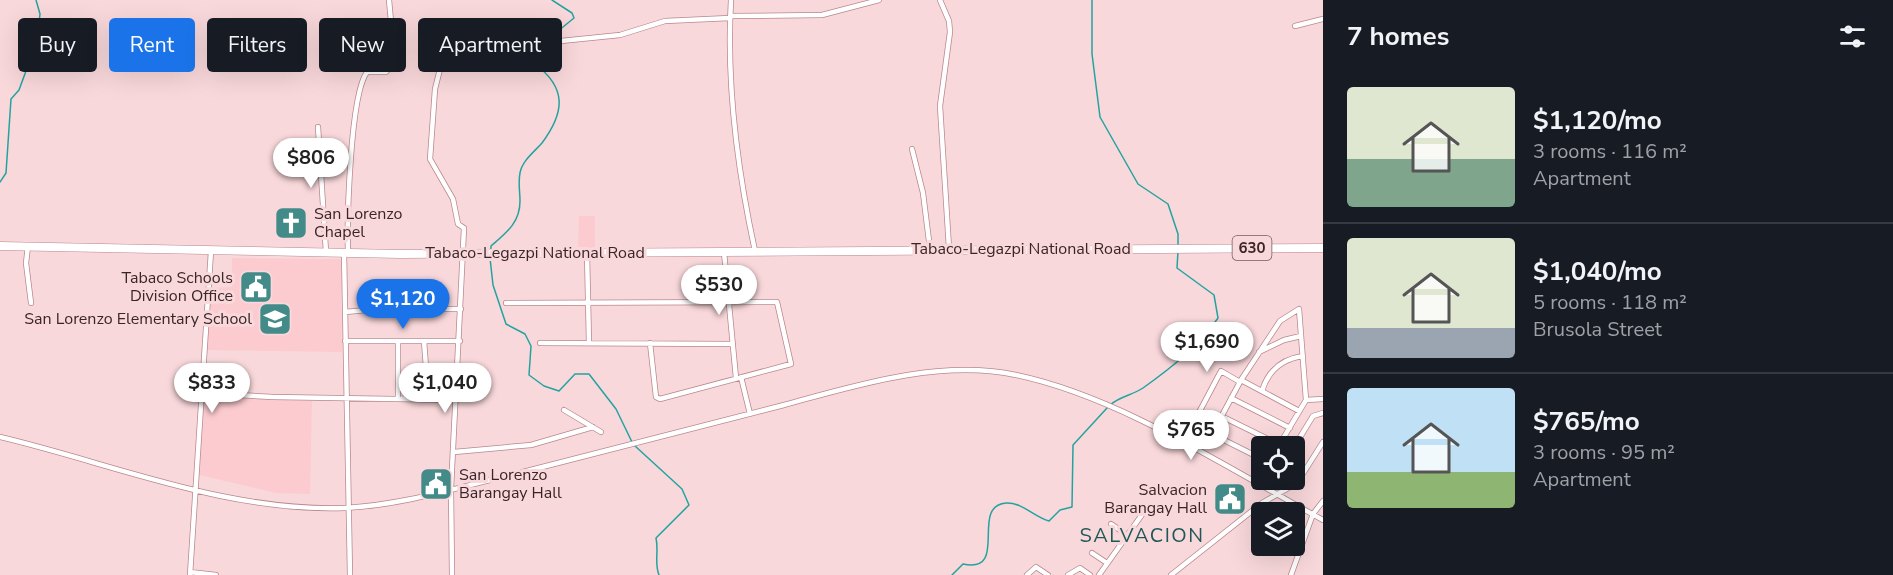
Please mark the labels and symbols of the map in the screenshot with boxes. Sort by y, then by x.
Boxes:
pin: $806 [275,138,347,189]
place label: San Lorenzo Chapel [314,203,402,243]
church icon: San Lorenzo Chapel [273,205,309,241]
road number: 630 [1232,236,1272,260]
street label: Tabaco-Legazpi National Road [911,238,1131,260]
street label: Tabaco-Legazpi National Road [425,242,645,264]
pin: $530 [683,265,755,316]
place label: Tabaco Schools Division Office [122,267,233,307]
public building icon: Tabaco Schools Division Office [238,269,274,305]
pin: $1,120 [354,279,452,330]
school or university icon: San Lorenzo Elementary School [257,301,293,337]
place label: San Lorenzo Elementary School [24,308,252,330]
pin: $1,690 [1158,322,1256,373]
pin: $833 [176,363,248,414]
pin: $1,040 [396,363,494,414]
pin: $765 [1155,410,1227,461]
place label: San Lorenzo Barangay Hall [459,464,562,504]
public building icon: San Lorenzo Barangay Hall [418,466,454,502]
place label: Salvacion Barangay Hall [1104,479,1207,519]
public building icon: Salvacion Barangay Hall [1212,481,1248,517]
district label: SALVACION [1079,522,1205,549]

